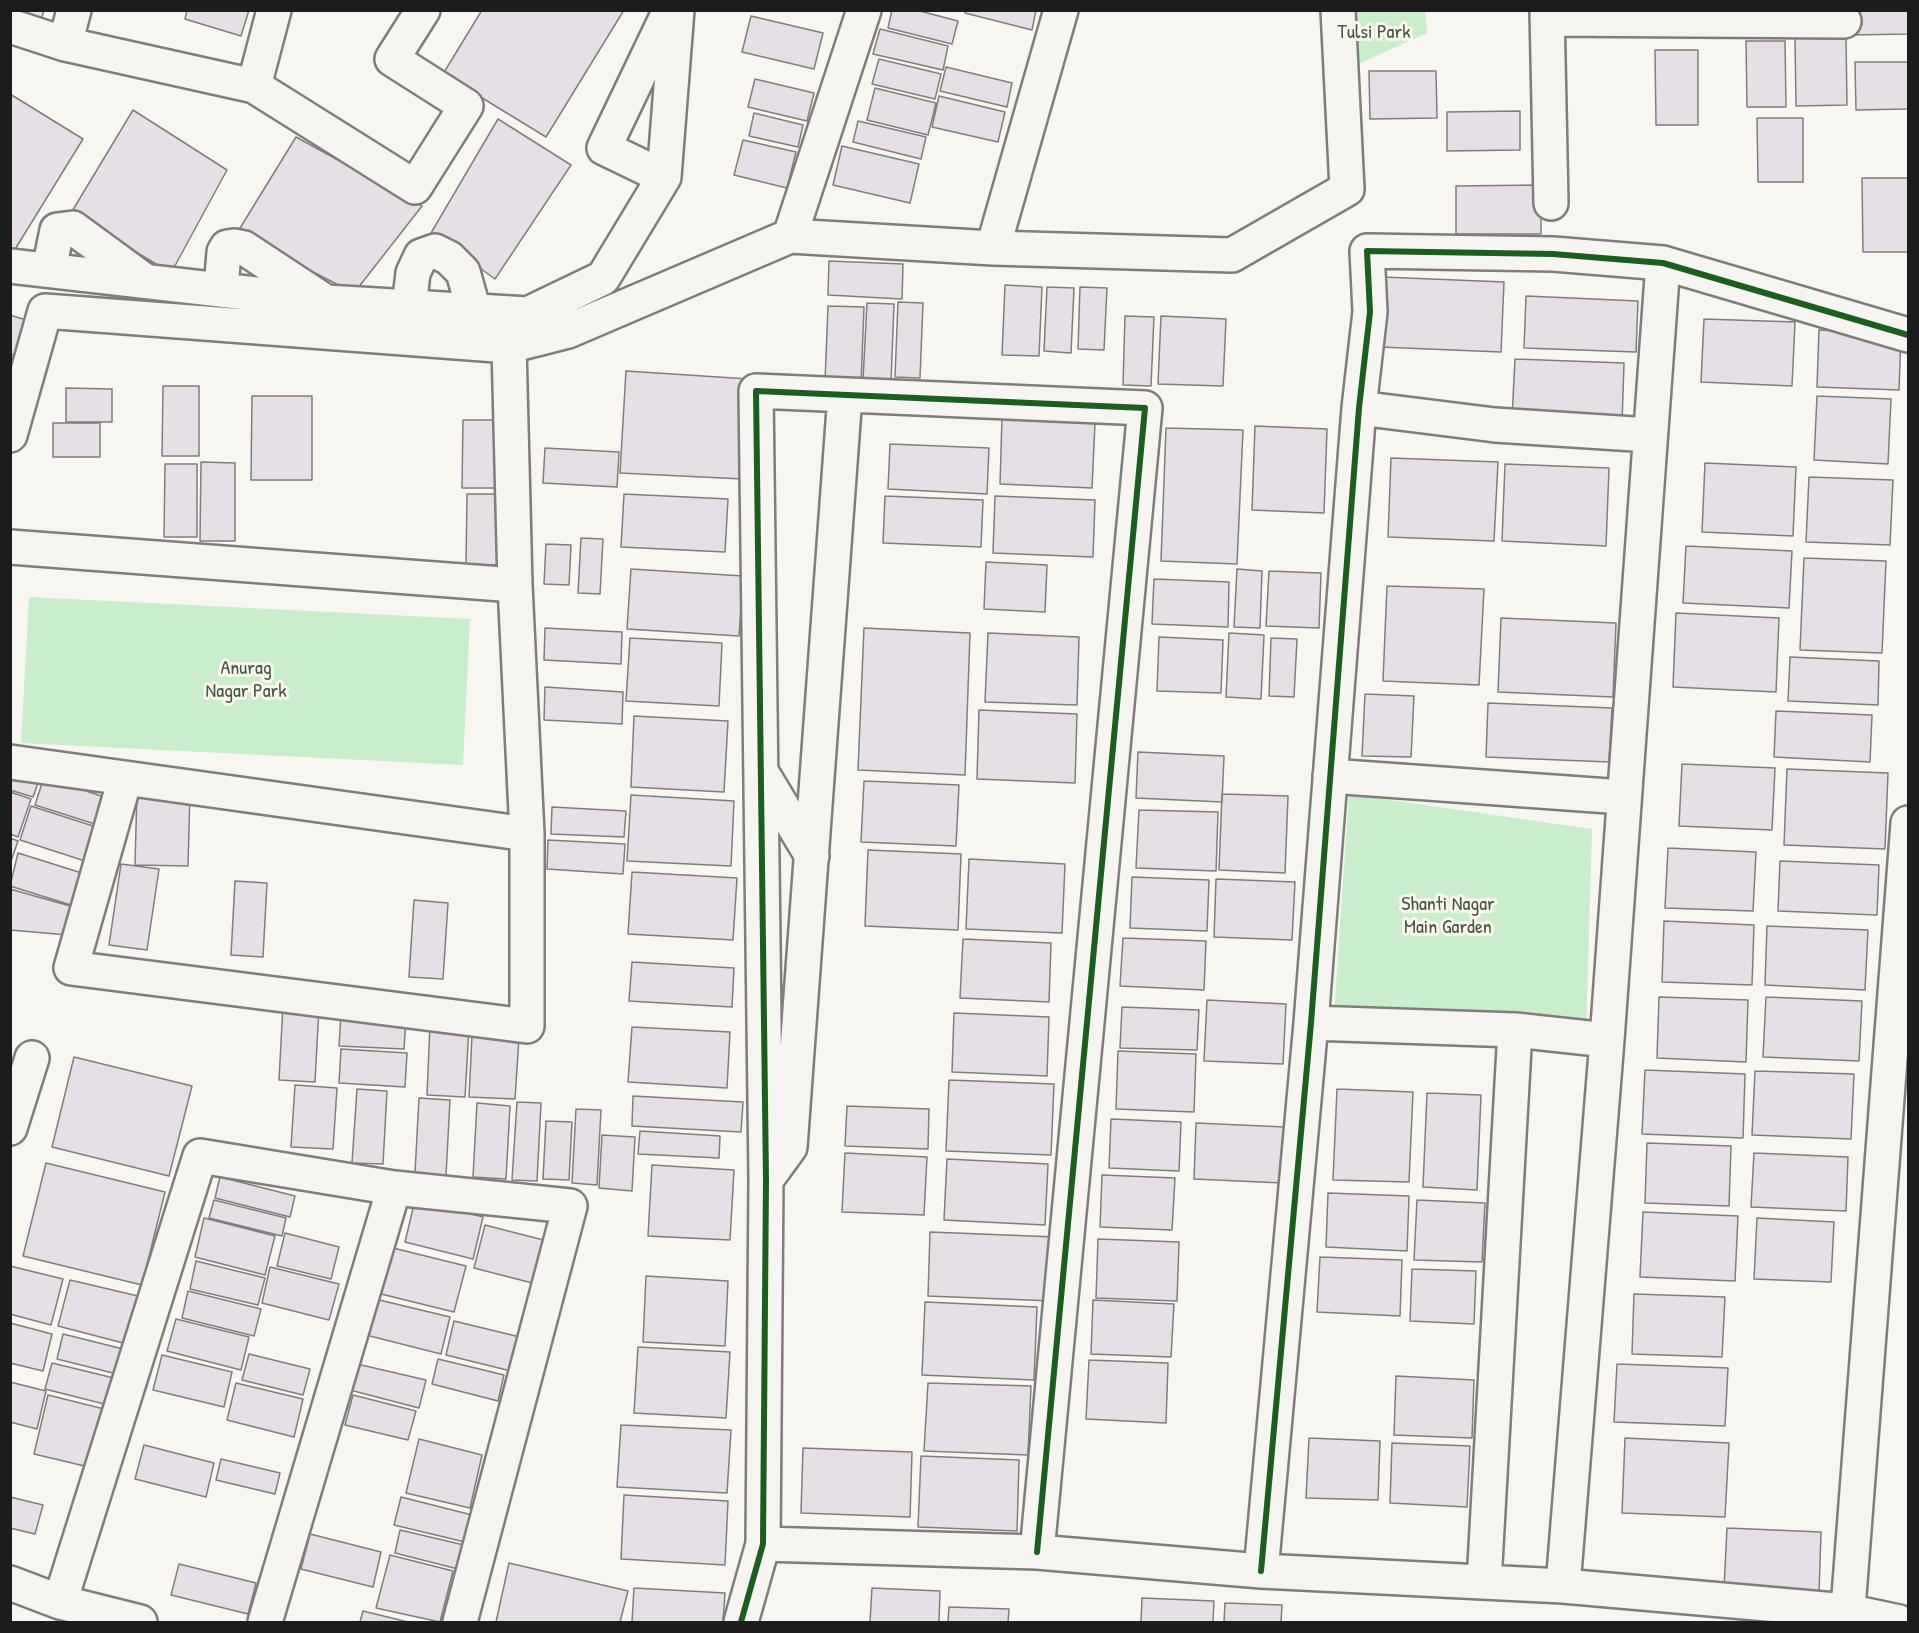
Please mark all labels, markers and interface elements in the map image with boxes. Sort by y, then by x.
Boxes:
park label: Tulsi Park [1338,21,1410,45]
park label: Anurag Nagar Park [206,657,286,704]
park label: Shanti Nagar Main Garden [1401,893,1495,940]

